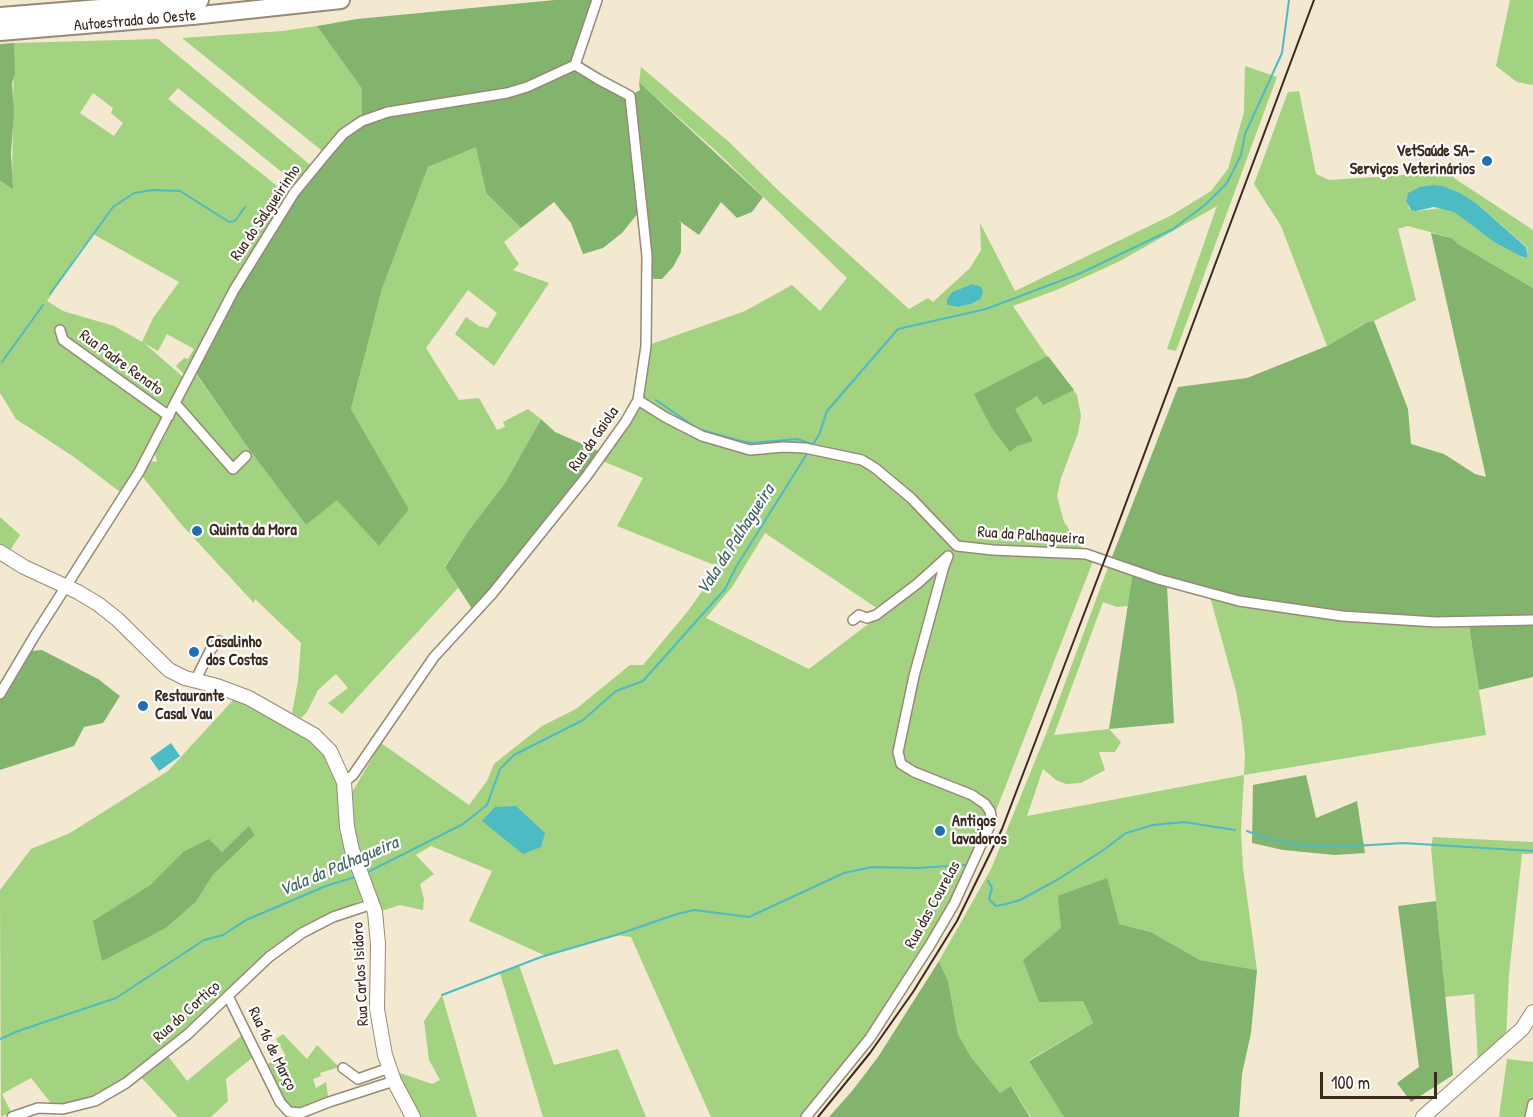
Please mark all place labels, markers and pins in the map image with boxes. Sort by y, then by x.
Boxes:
place label: VetSaúde SA- Serviços Veterinários [1350,142,1475,180]
marker: VetSaúde SA- Serviços Veterinários [1480,154,1494,168]
place label: Quinta da Mora [209,521,297,541]
marker: Quinta da Mora [190,524,204,538]
place label: Casalinho dos Costas [206,633,268,671]
marker: Casalinho dos Costas [187,645,201,659]
place label: Restaurante Casal Vau [155,687,225,725]
marker: Restaurante Casal Vau [136,699,150,713]
place label: Antigos lavadoros [952,812,1007,850]
marker: Antigos lavadoros [933,824,947,838]

